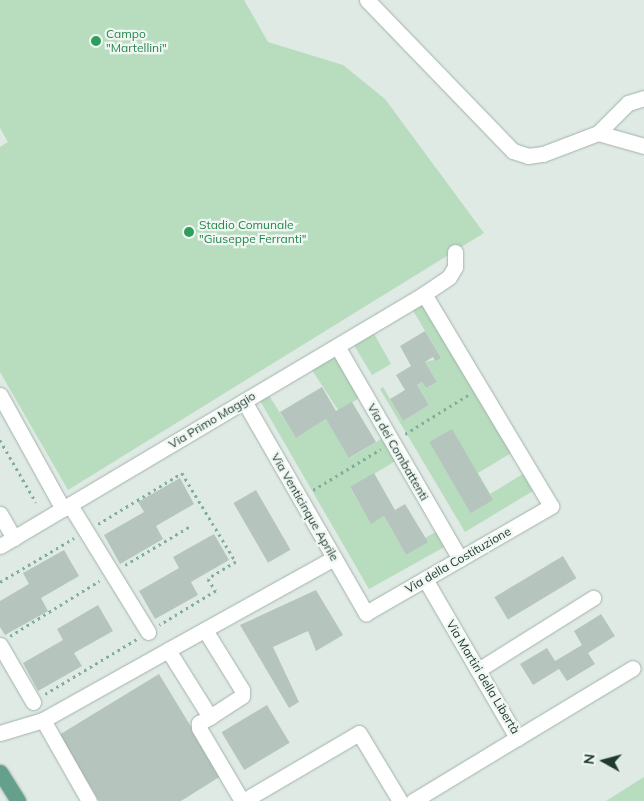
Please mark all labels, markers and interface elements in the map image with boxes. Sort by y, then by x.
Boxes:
place label: Campo "Martellini" [106,27,167,55]
marker: Campo "Martellini" [90,35,102,47]
place label: Stadio Comunale "Giuseppe Ferranti" [199,218,306,246]
marker: Stadio Comunale "Giuseppe Ferranti" [183,226,195,238]
street label: Via Primo Maggio [166,388,258,452]
street label: Via dei Combattenti [364,401,432,503]
street label: Via Venticinque Aprile [268,451,342,563]
street label: Via della Costituzione [403,524,513,596]
street label: Via Martiri della Libertà [443,618,523,736]
north arrow [579,736,629,786]
text: N [580,753,599,766]

